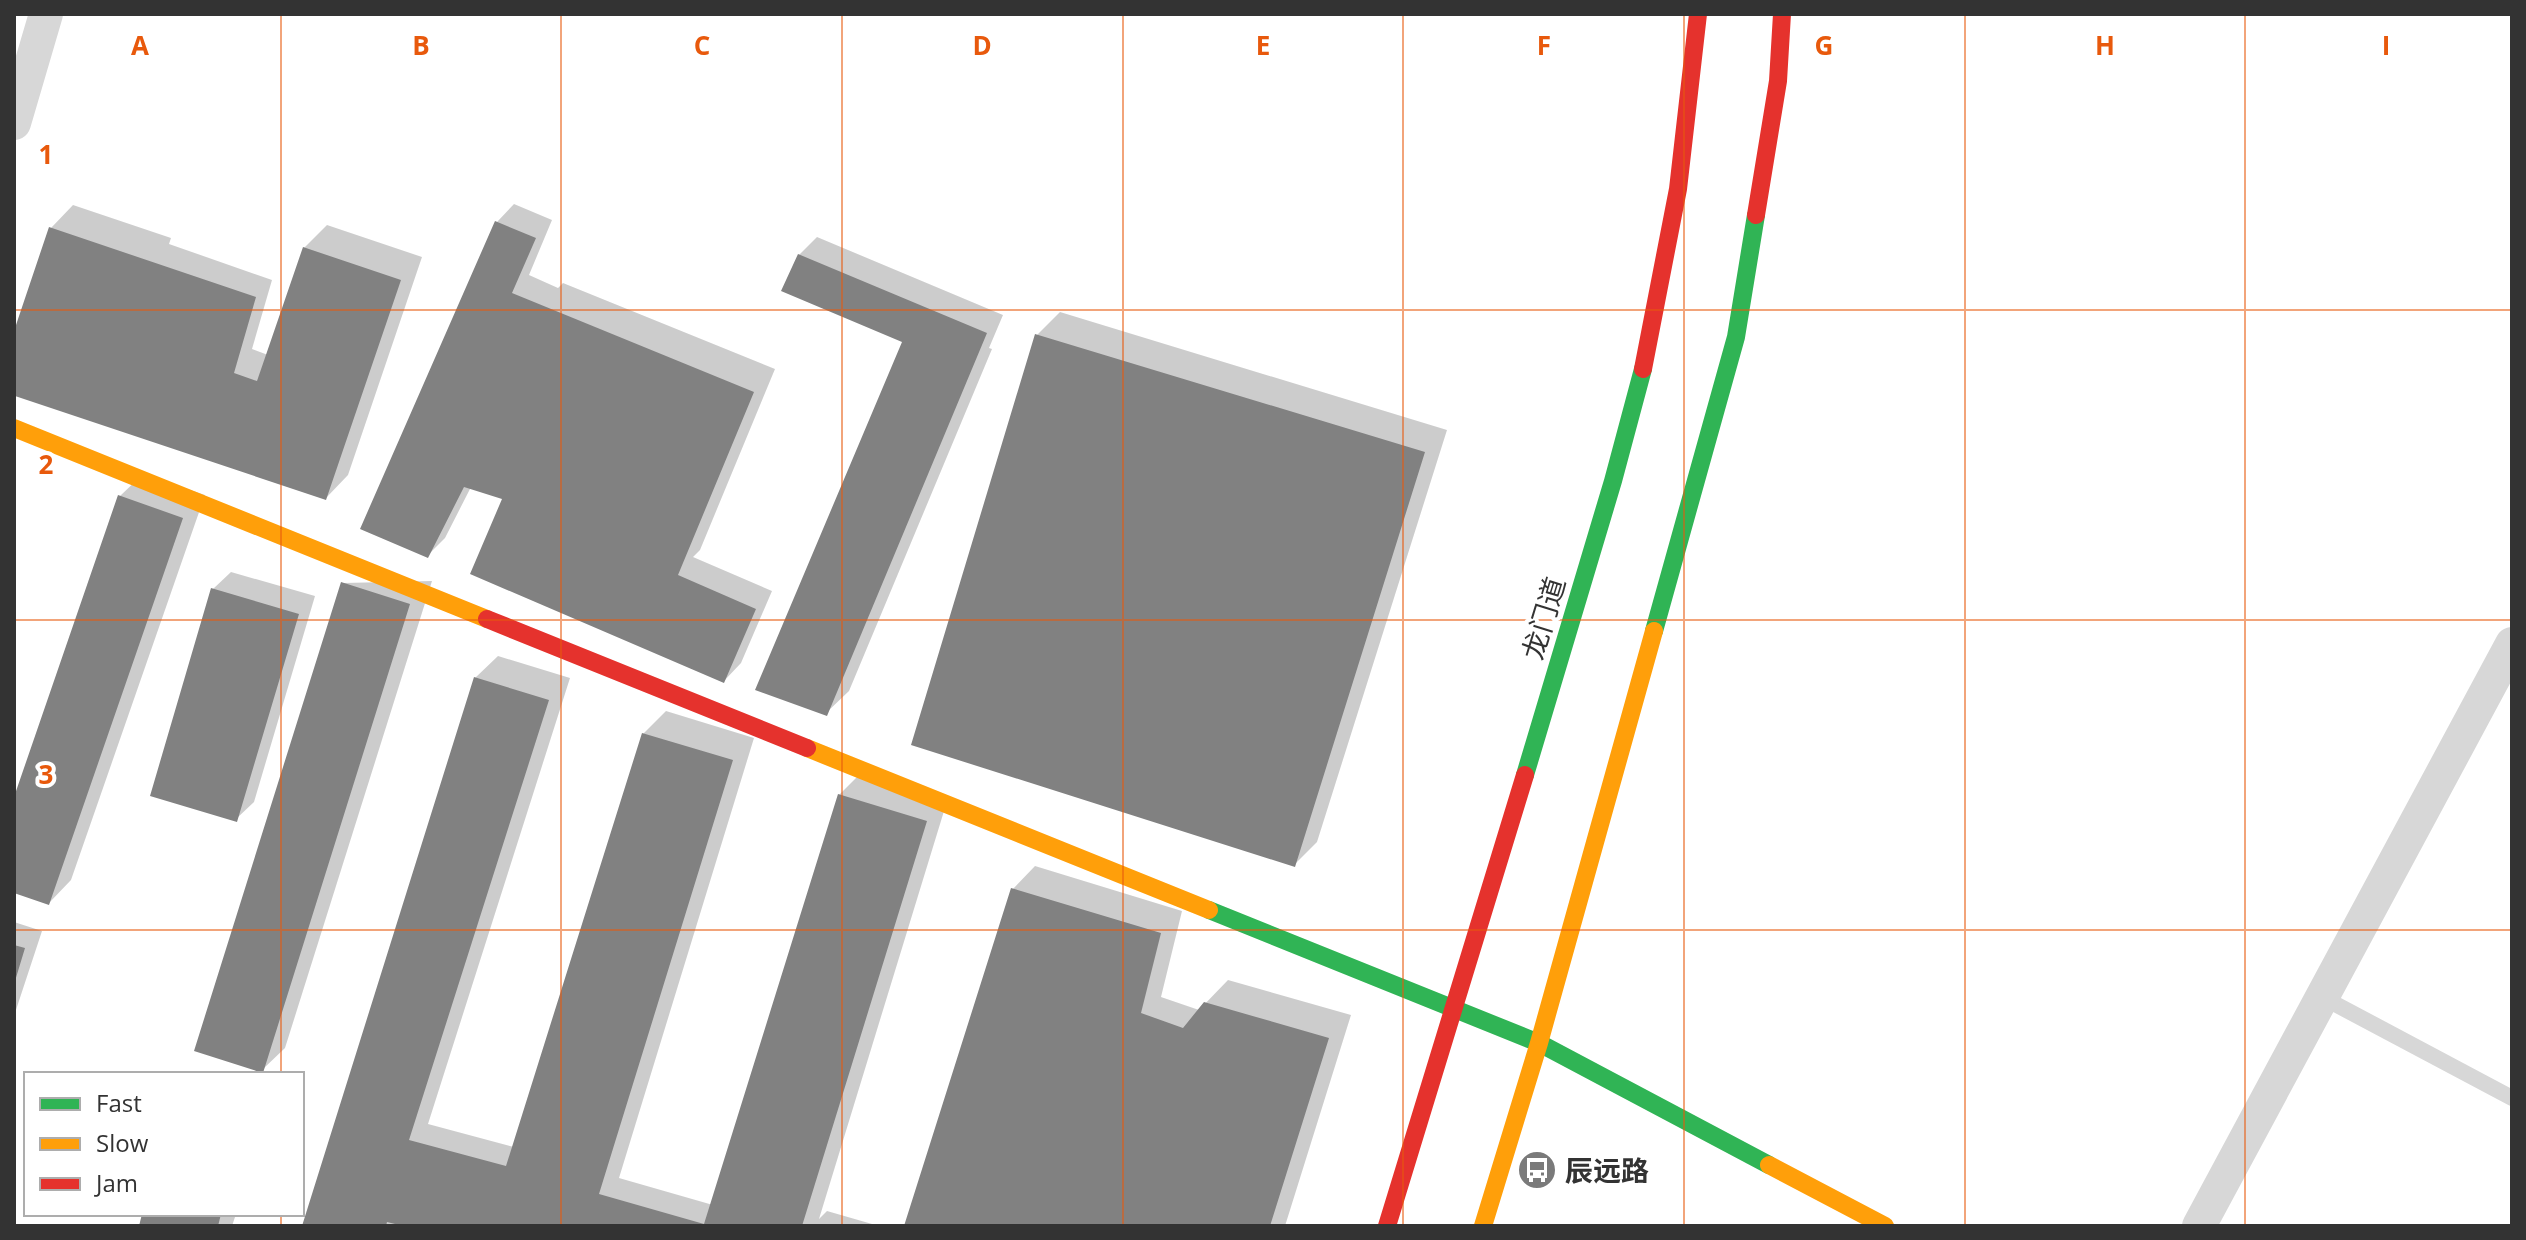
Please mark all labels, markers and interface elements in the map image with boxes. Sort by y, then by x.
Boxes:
text: A [131,27,149,63]
text: B [412,27,430,63]
text: C [694,27,710,63]
text: D [972,27,992,63]
text: E [1256,27,1270,63]
text: F [1537,27,1551,63]
text: G [1815,27,1833,63]
text: H [2095,27,2115,63]
text: I [2382,27,2390,63]
text: 1 [39,136,53,172]
text: 2 [39,446,54,482]
street label: 龙门道 [1513,572,1573,664]
text: 3 [39,756,53,792]
legend [24,1072,304,1216]
text: Fast [96,1086,142,1119]
text: Slow [96,1126,149,1159]
bus stop icon: 辰远路 [1516,1149,1558,1191]
place label: 辰远路 [1565,1151,1649,1189]
text: Jam [94,1166,138,1199]

